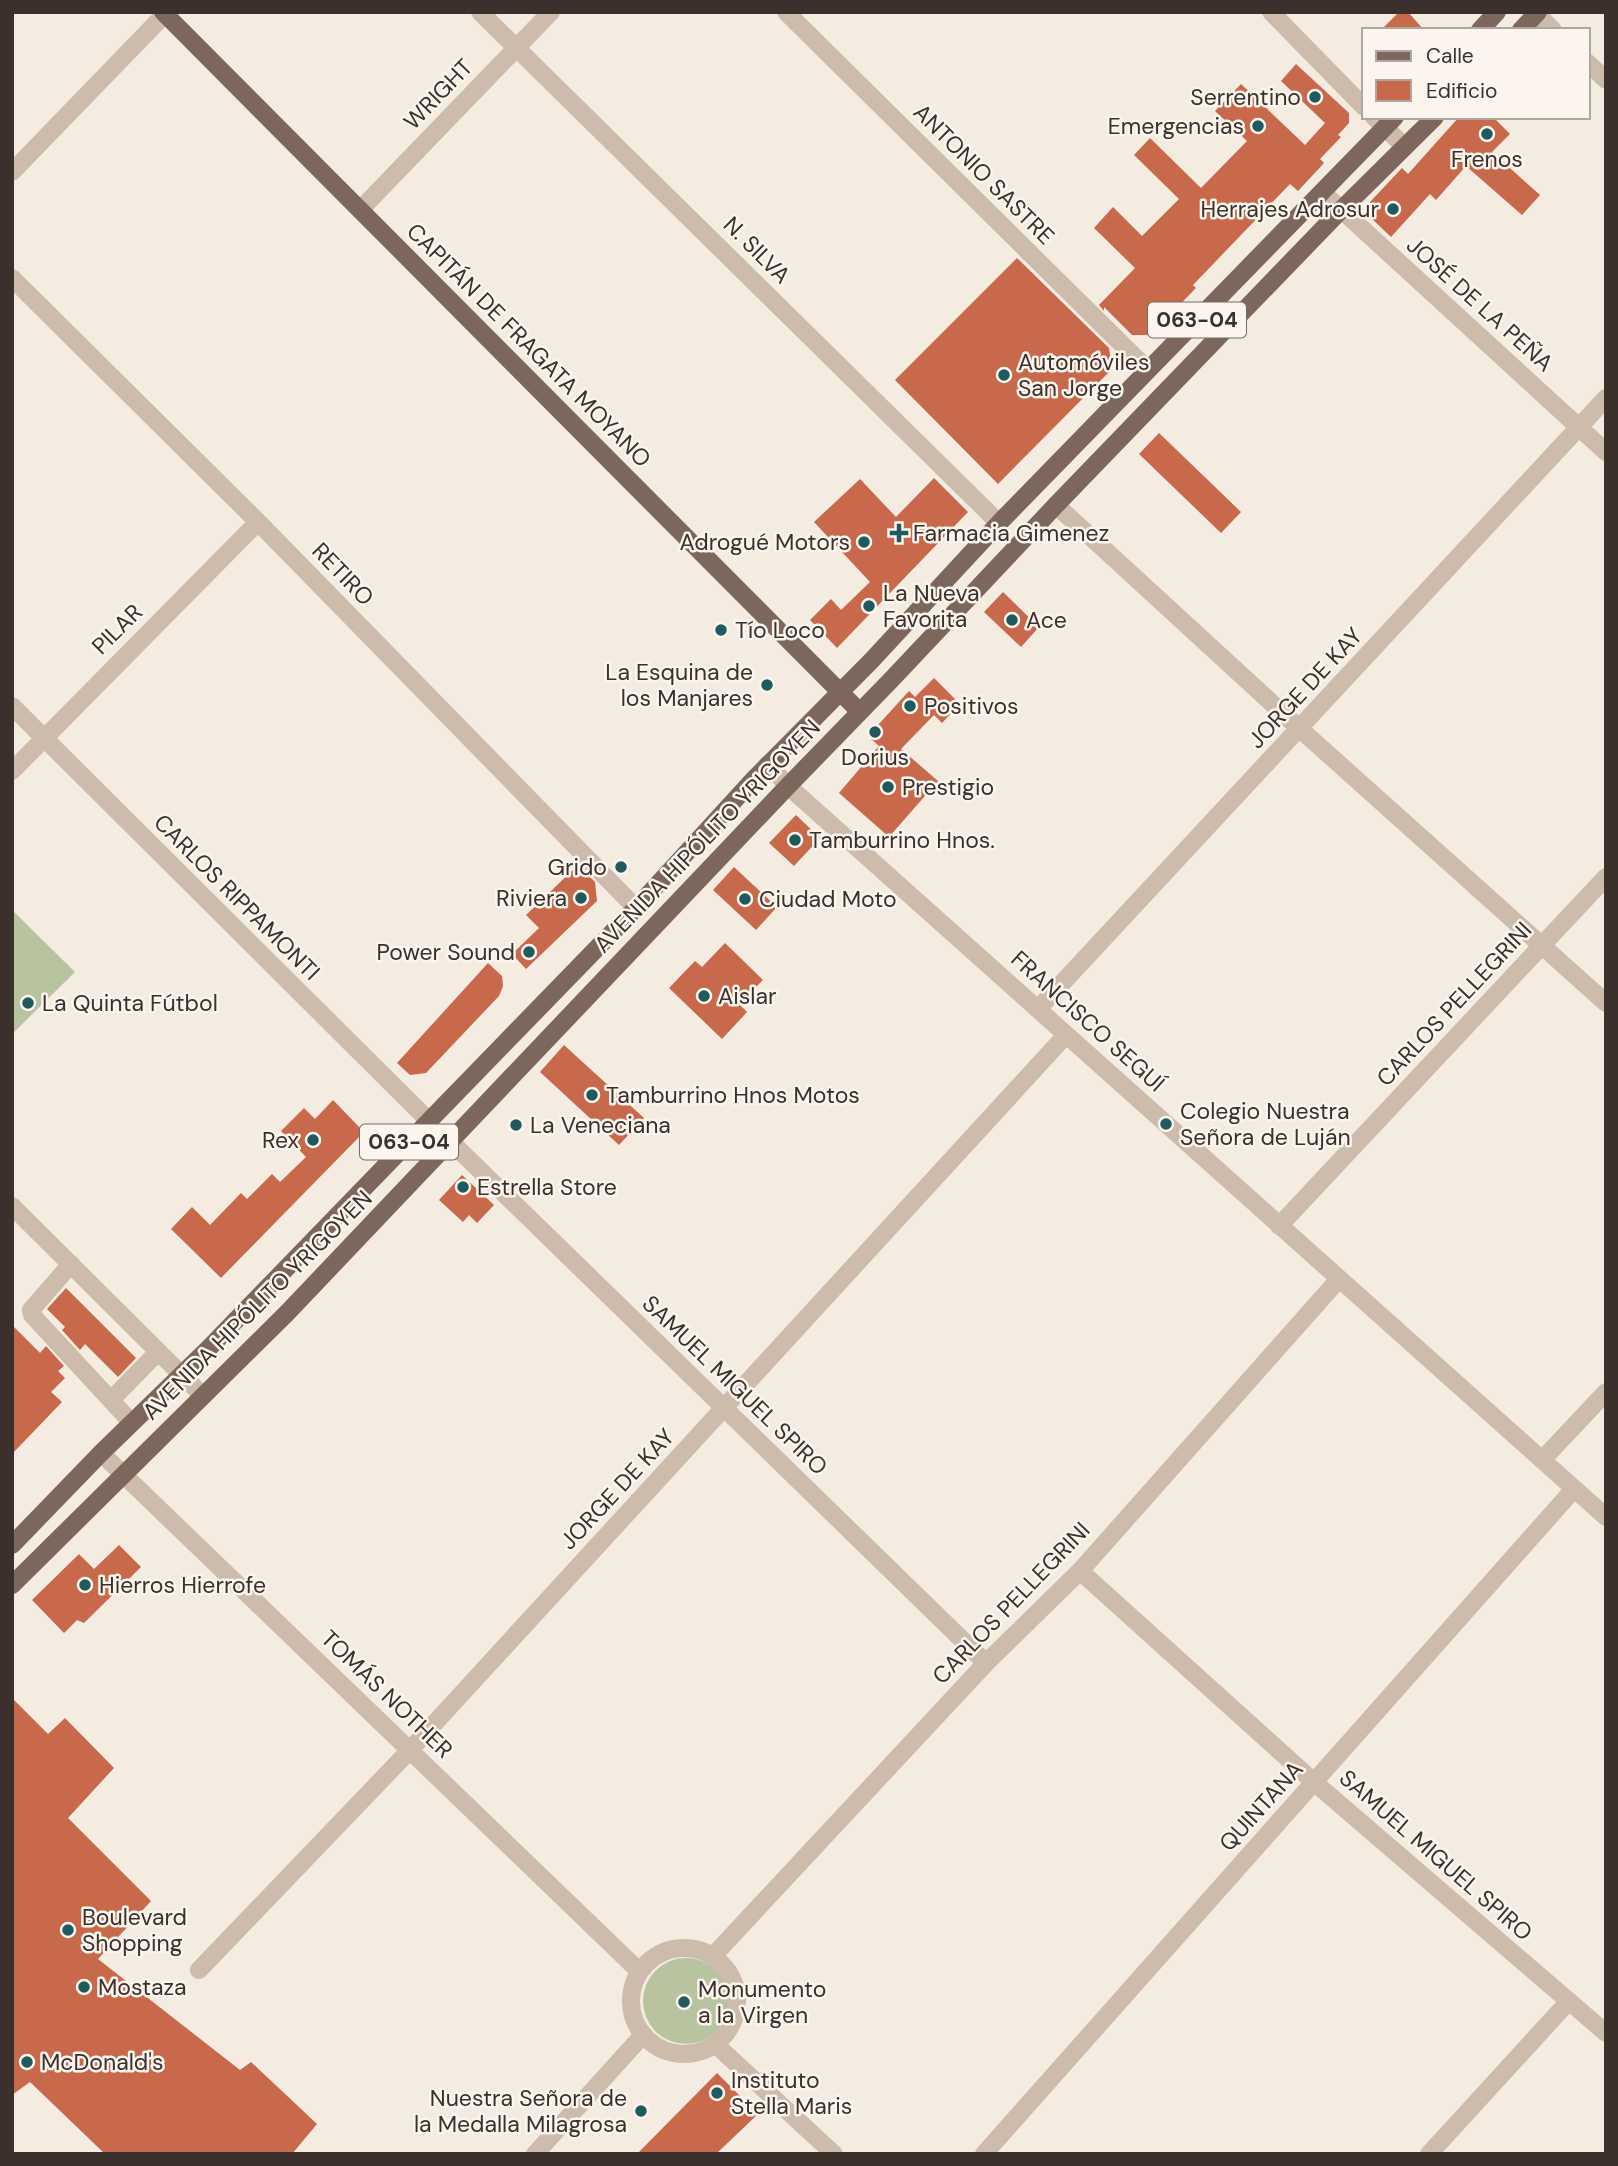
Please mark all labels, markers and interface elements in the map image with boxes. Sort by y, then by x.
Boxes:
legend [1362,28,1590,119]
text: Calle [1426,42,1474,70]
street label: WRIGHT [397,52,479,136]
text: Edificio [1426,77,1497,105]
place label: Serrentino [1190,82,1301,112]
marker: Serrentino [1307,89,1323,105]
street label: ANTONIO SASTRE [907,97,1061,251]
place label: Emergencias [1108,111,1244,141]
marker: Emergencias [1250,118,1266,134]
marker: Frenos [1479,126,1495,142]
place label: Frenos [1451,144,1523,174]
place label: Herrajes Adrosur [1200,194,1379,224]
marker: Herrajes Adrosur [1385,201,1401,217]
street label: N. SILVA [717,210,797,290]
street label: CAPITÁN DE FRAGATA MOYANO [400,216,658,474]
street label: JOSÉ DE LA PEÑA [1400,230,1560,378]
road number: 063-04 [1148,302,1246,338]
place label: Automóviles San Jorge [1018,347,1149,403]
marker: Automóviles San Jorge [996,367,1012,383]
place label: Farmacia Gimenez [913,518,1109,548]
marker: Farmacia Gimenez [891,525,907,541]
place label: Adrogué Motors [680,527,850,557]
marker: Adrogué Motors [856,534,872,550]
street label: RETIRO [306,536,380,612]
place label: La Nueva Favorita [883,578,980,634]
street label: PILAR [85,597,149,661]
marker: La Nueva Favorita [861,598,877,614]
place label: Ace [1026,605,1067,635]
marker: Ace [1004,612,1020,628]
place label: Tío Loco [735,615,825,645]
street label: JORGE DE KAY [1241,621,1369,755]
marker: Tío Loco [713,622,729,638]
place label: La Esquina de los Manjares [605,657,753,713]
marker: La Esquina de los Manjares [759,677,775,693]
place label: Positivos [924,691,1019,721]
marker: Positivos [902,698,918,714]
street label: AVENIDA HIPÓLITO YRIGOYEN [587,713,827,959]
marker: Dorius [867,724,883,740]
place label: Dorius [841,742,909,772]
place label: Prestigio [902,772,994,802]
marker: Prestigio [880,779,896,795]
street label: CARLOS RIPPAMONTI [147,807,327,987]
place label: Tamburrino Hnos. [809,825,995,855]
marker: Tamburrino Hnos. [787,832,803,848]
place label: Grido [547,852,607,882]
marker: Grido [613,859,629,875]
place label: Riviera [496,883,567,913]
place label: Ciudad Moto [759,884,897,914]
marker: Riviera [573,890,589,906]
marker: Ciudad Moto [737,891,753,907]
street label: CARLOS PELLEGRINI [1370,915,1538,1093]
place label: Power Sound [377,937,515,967]
marker: Power Sound [521,944,537,960]
street label: FRANCISCO SEGUÍ [1005,944,1172,1098]
place label: Aislar [718,981,777,1011]
place label: La Quinta Fútbol [42,988,218,1018]
marker: Aislar [696,988,712,1004]
marker: La Quinta Fútbol [20,995,36,1011]
place label: Tamburrino Hnos Motos [606,1080,860,1110]
marker: Tamburrino Hnos Motos [584,1087,600,1103]
place label: Colegio Nuestra Señora de Luján [1180,1096,1351,1152]
place label: La Veneciana [530,1110,671,1140]
marker: Colegio Nuestra Señora de Luján [1158,1116,1174,1132]
marker: La Veneciana [508,1117,524,1133]
road number: 063-04 [360,1124,458,1160]
place label: Rex [262,1125,299,1155]
marker: Rex [305,1132,321,1148]
place label: Estrella Store [477,1172,617,1202]
marker: Estrella Store [455,1179,471,1195]
street label: AVENIDA HIPÓLITO YRIGOYEN [136,1184,378,1426]
street label: SAMUEL MIGUEL SPIRO [636,1289,834,1481]
street label: JORGE DE KAY [553,1422,681,1556]
street label: CARLOS PELLEGRINI [926,1516,1096,1690]
place label: Hierros Hierrofe [99,1570,266,1600]
marker: Hierros Hierrofe [77,1577,93,1593]
street label: TOMÁS NOTHER [315,1623,459,1765]
street label: QUINTANA [1212,1754,1310,1858]
street label: SAMUEL MIGUEL SPIRO [1333,1763,1539,1947]
place label: Boulevard Shopping [82,1902,187,1958]
marker: Boulevard Shopping [60,1922,76,1938]
place label: Mostaza [98,1972,187,2002]
place label: Monumento a la Virgen [698,1974,826,2030]
marker: Mostaza [76,1979,92,1995]
marker: Monumento a la Virgen [676,1994,692,2010]
place label: McDonald's [41,2047,163,2077]
marker: McDonald's [19,2054,35,2070]
place label: Instituto Stella Maris [731,2065,852,2121]
place label: Nuestra Señora de la Medalla Milagrosa [414,2083,627,2139]
marker: Instituto Stella Maris [709,2085,725,2101]
marker: Nuestra Señora de la Medalla Milagrosa [633,2103,649,2119]

